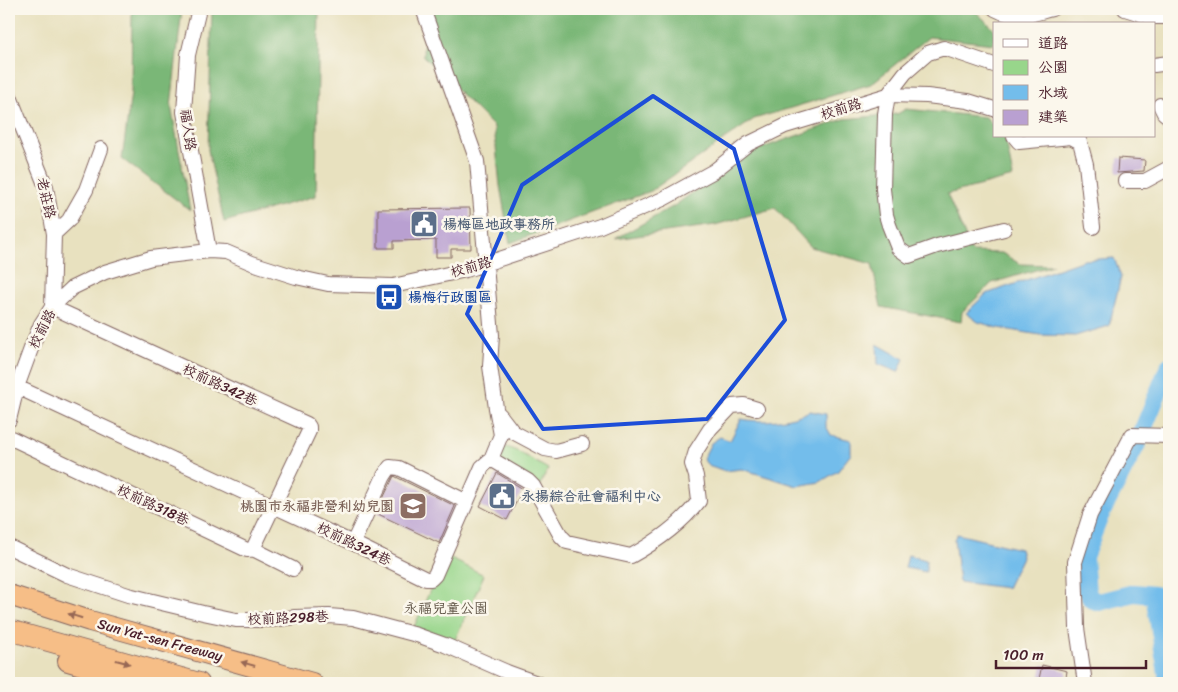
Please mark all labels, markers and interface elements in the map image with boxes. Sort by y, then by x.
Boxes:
legend [993,22,1156,138]
text: 道路 [1038,30,1068,56]
text: 公園 [1038,54,1068,80]
text: 水域 [1038,80,1068,106]
street label: 校前路 [817,91,865,127]
text: 建築 [1038,104,1068,130]
street label: 福人路 [173,107,203,153]
street label: 老莊路 [29,175,63,221]
public building icon: 楊梅區地政事務所 [409,209,439,239]
place label: 楊梅區地政事務所 [443,212,555,237]
street label: 校前路 [447,249,495,285]
bus stop icon: 楊梅行政園區 [374,282,404,312]
place label: 楊梅行政園區 [408,285,492,310]
street label: 校前路 [21,305,63,353]
street label: 校前路342巷 [178,357,263,414]
street label: 校前路318巷 [112,477,195,533]
public building icon: 永揚綜合社會福利中心 [487,481,517,511]
place label: 永揚綜合社會福利中心 [521,484,661,509]
school or university icon: 桃園市永福非營利幼兒園 [398,491,428,521]
place label: 桃園市永福非營利幼兒園 [240,494,394,519]
street label: 校前路324巷 [312,515,397,573]
park label: 永福兒童公園 [404,596,488,621]
street label: 校前路298巷 [247,604,330,632]
street label: Sun Yat-sen Freeway [95,611,226,669]
one-way arrow [67,612,82,620]
scale bar [996,637,1146,669]
text: 100 m [1003,642,1044,668]
one-way arrow [115,659,130,667]
one-way arrow [241,660,256,668]

